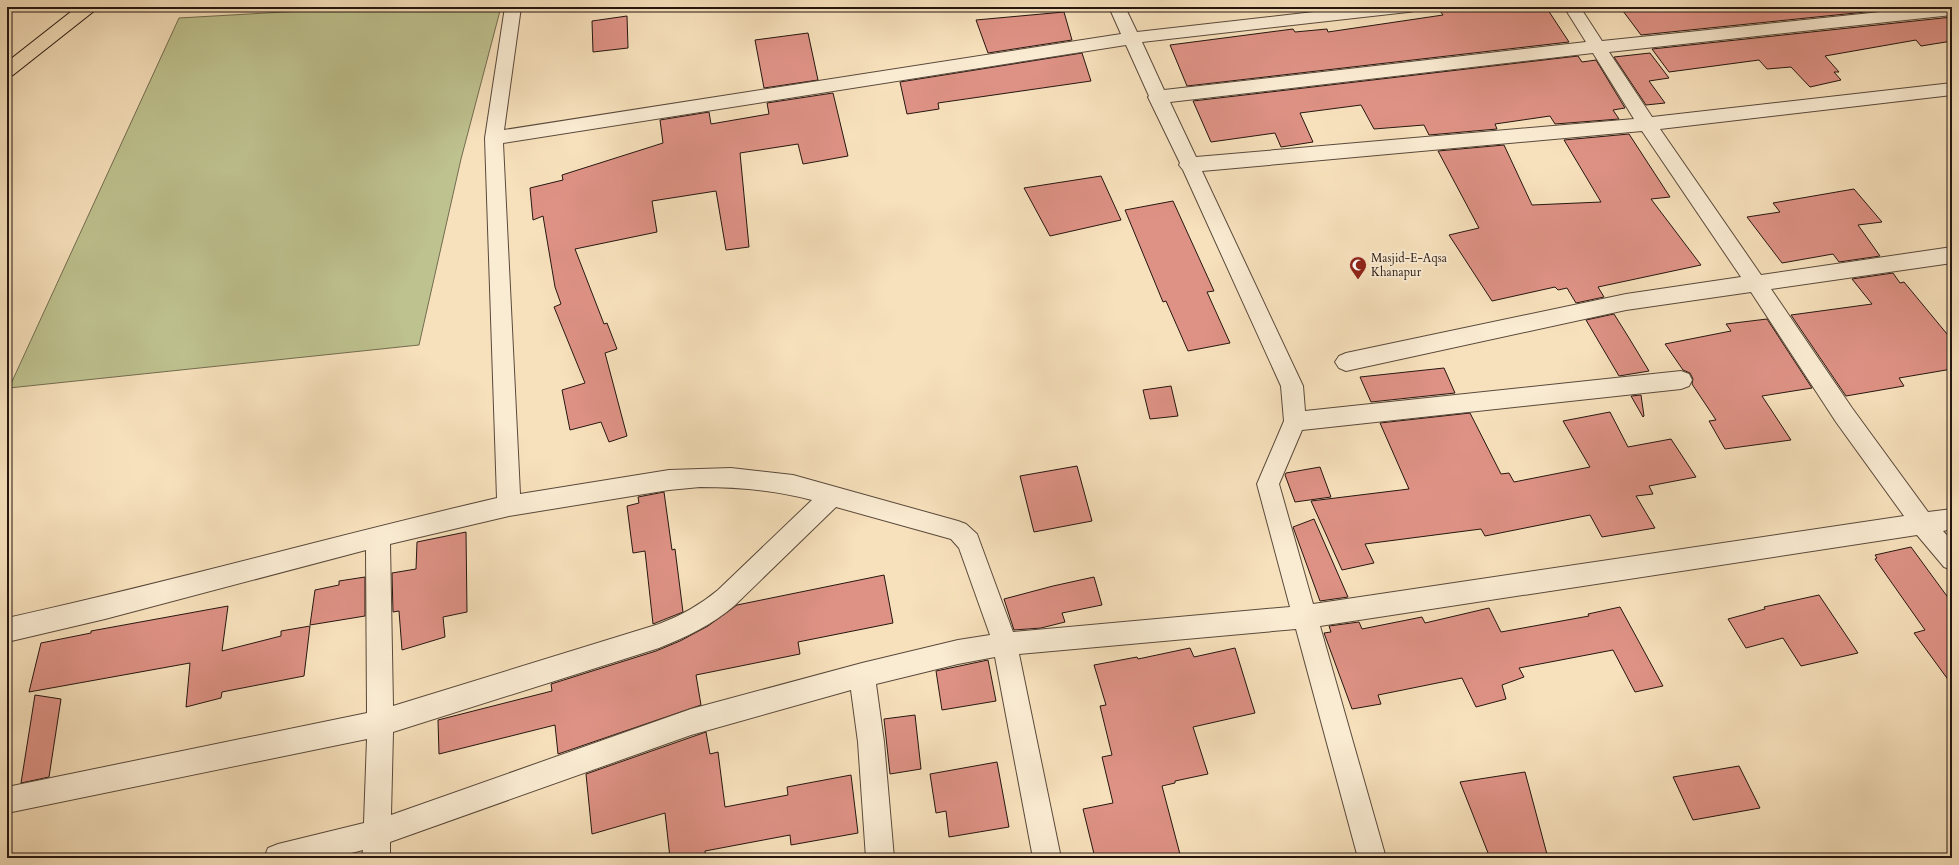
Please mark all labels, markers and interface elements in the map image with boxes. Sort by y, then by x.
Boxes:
place label: Masjid-E-Aqsa Khanapur [1371,250,1448,280]
mosque icon: Masjid-E-Aqsa Khanapur [1348,255,1368,280]

